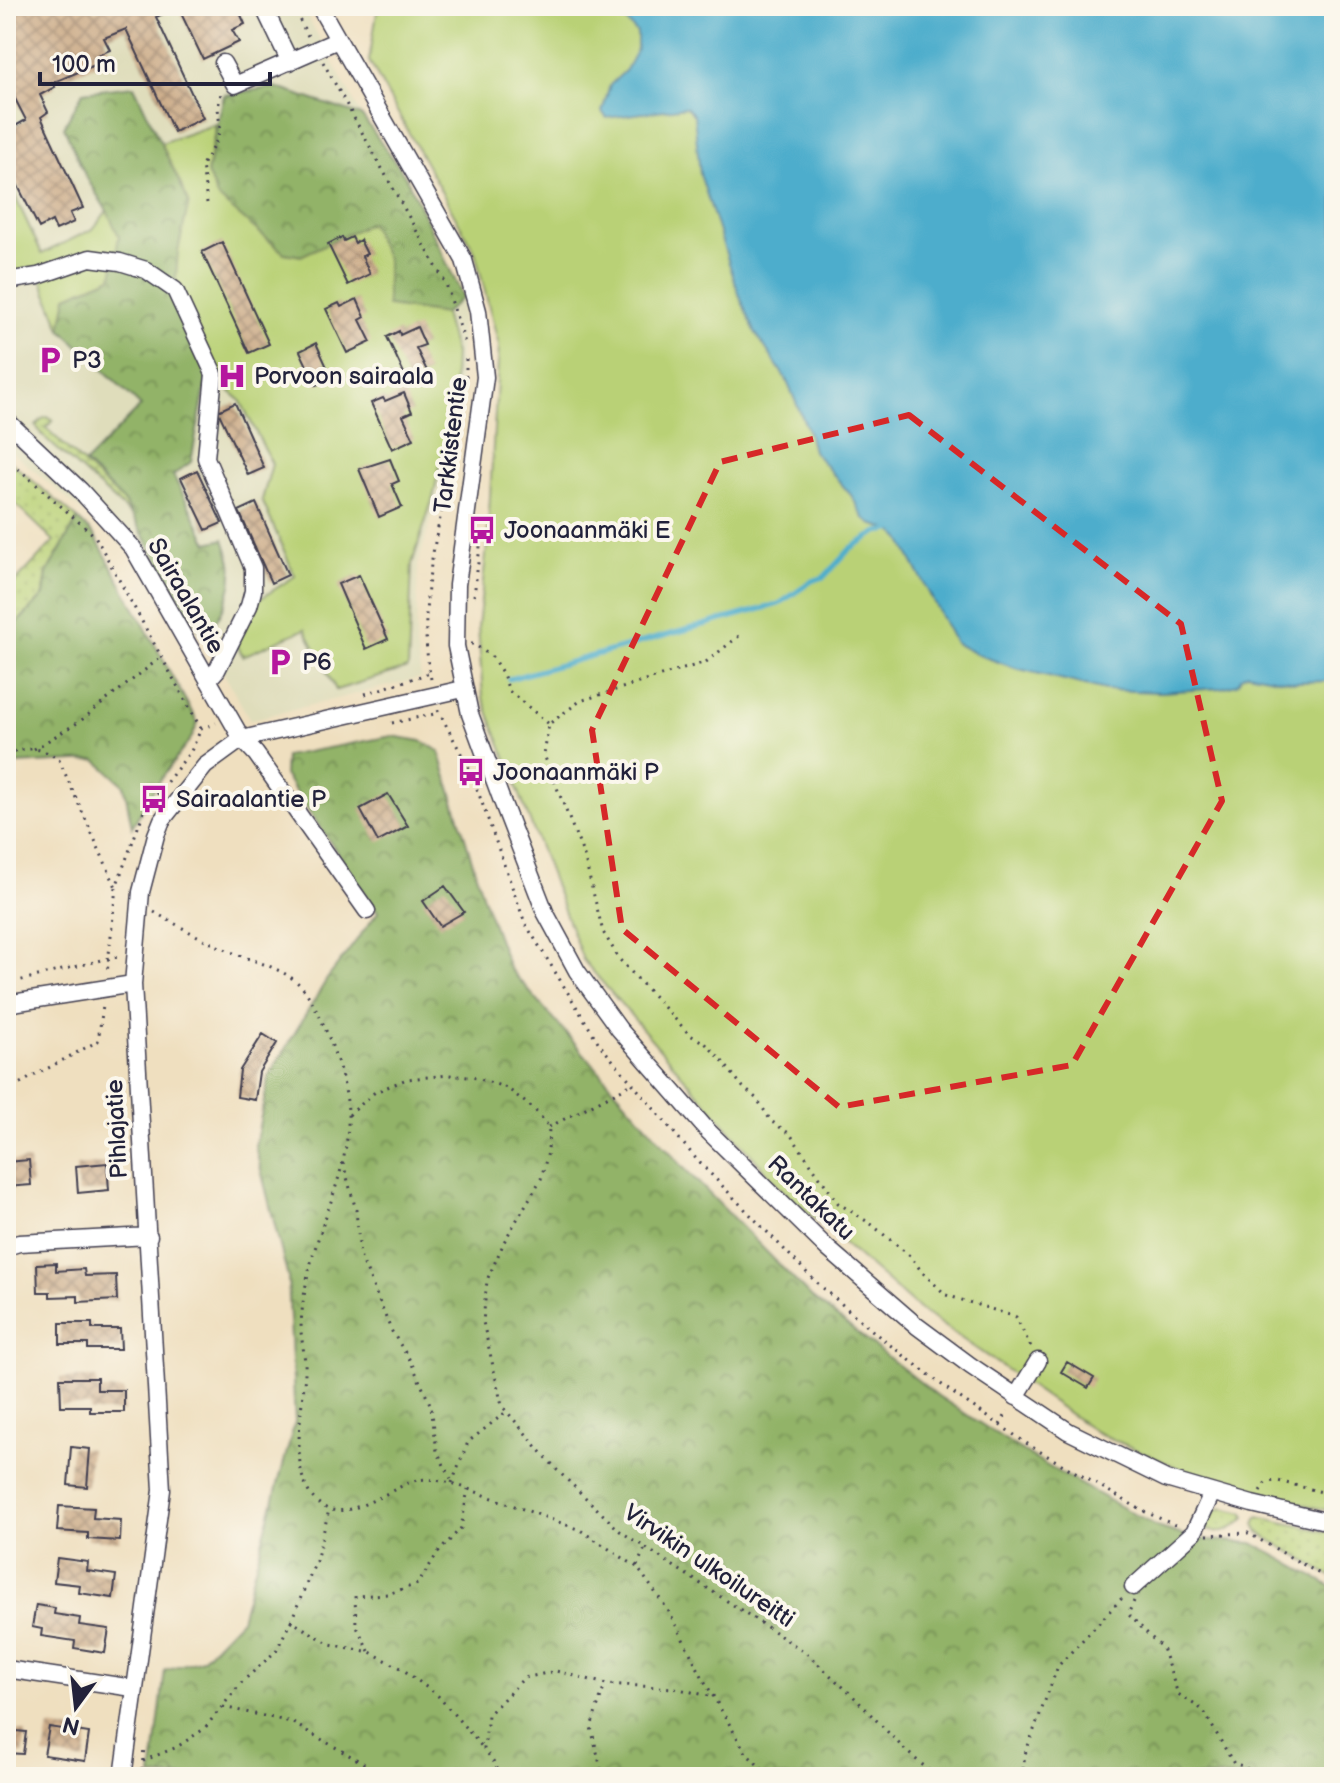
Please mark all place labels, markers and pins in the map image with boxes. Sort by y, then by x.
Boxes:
parking icon: P3 [35,345,65,375]
place label: P3 [72,346,102,375]
hospital icon: Porvoon sairaala [217,361,247,391]
place label: Porvoon sairaala [254,362,434,391]
bus stop icon: Joonaanmäki E [467,515,497,545]
place label: Joonaanmäki E [504,516,671,545]
parking icon: P6 [265,647,295,677]
place label: P6 [302,648,332,677]
bus stop icon: Joonaanmäki P [456,757,486,787]
place label: Joonaanmäki P [493,758,659,787]
bus stop icon: Sairaalantie P [139,784,169,814]
place label: Sairaalantie P [176,785,326,814]

